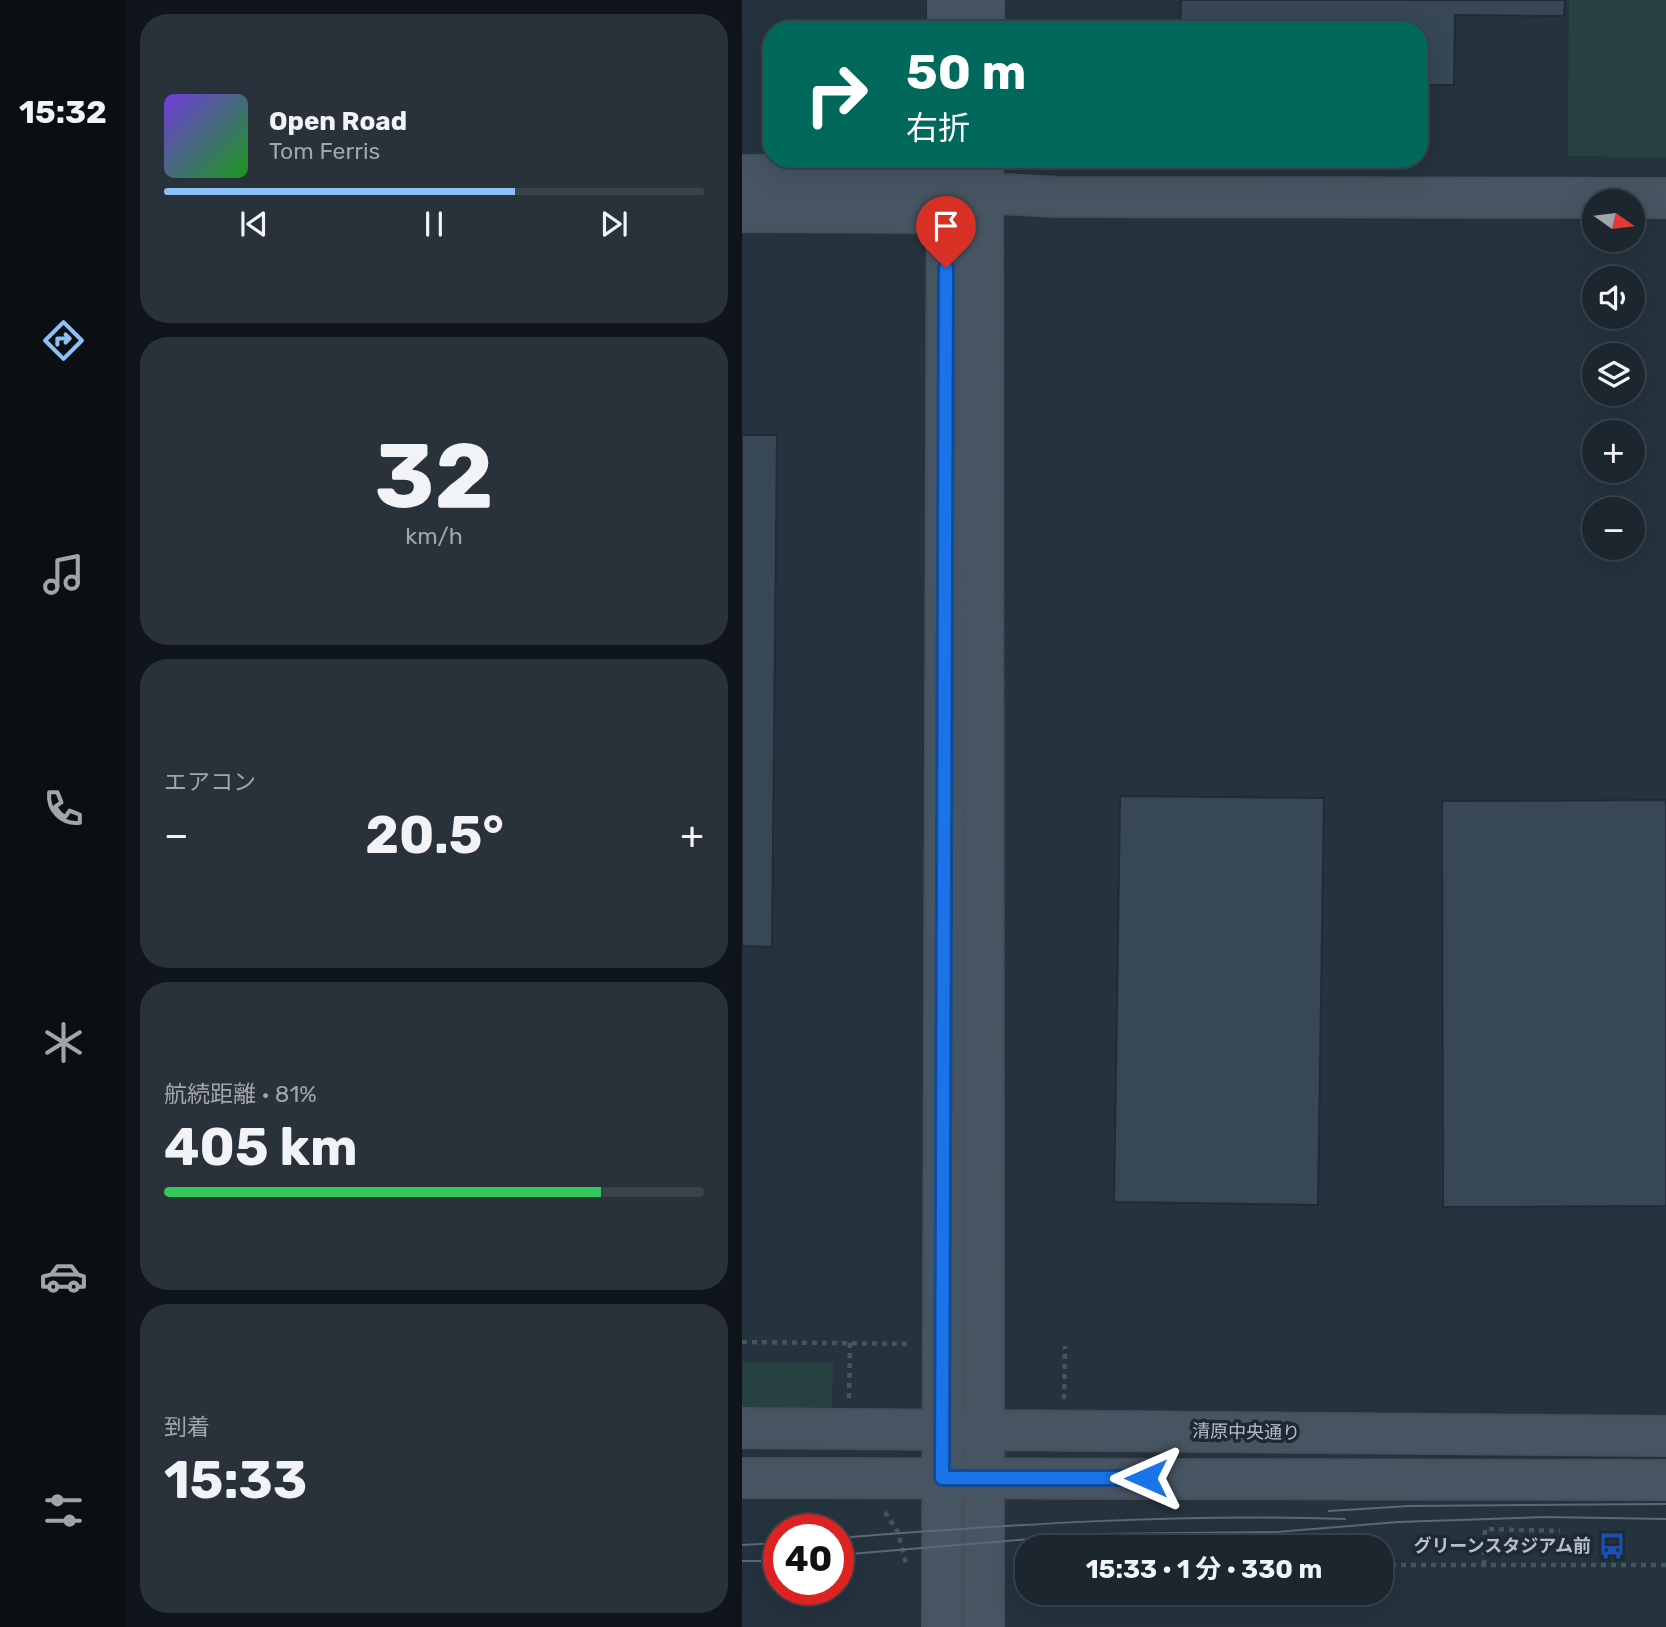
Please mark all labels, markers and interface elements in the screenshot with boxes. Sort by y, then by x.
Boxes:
text: 50 m [906,43,1026,101]
icon: right [791,49,882,140]
text: 15:32 [19,93,107,131]
text: Open Road [269,106,407,137]
text: 右折 [906,109,970,147]
text: Tom Ferris [269,137,380,165]
north arrow [1582,189,1645,252]
map controls [1582,189,1645,560]
pin [916,196,976,268]
icon: previous [235,205,273,243]
icon: pause [415,205,453,243]
icon: next [595,205,633,243]
icon: arrive [927,207,965,245]
button: sound [1582,266,1645,329]
icon: directions [39,316,88,365]
button: layers [1582,343,1645,406]
button: + [1582,420,1645,483]
text: 32 [374,422,494,530]
button: − [1582,497,1645,560]
text: km/h [405,522,463,550]
icon: music [39,550,88,599]
text: エアコン [164,768,256,796]
icon: phone [39,784,88,833]
text: 20.5° [365,804,504,866]
text: − [164,812,189,858]
text: + [680,812,704,858]
icon: climate [39,1018,88,1067]
text: 航続距離 · 81% [164,1080,317,1108]
text: 405 km [164,1116,358,1178]
icon: car [39,1252,88,1301]
text: 到着 [164,1413,210,1441]
street label: 清原中央通り [1192,1420,1300,1444]
position arrow [1109,1441,1183,1515]
text: 15:33 [164,1449,307,1511]
icon: filters [39,1486,88,1535]
speed limit sign: 40 [763,1514,854,1605]
bus stop icon: グリーンスタジアム前 [1597,1531,1627,1561]
place label: グリーンスタジアム前 [1414,1535,1591,1557]
text: 15:33 · 1 分 · 330 m [1086,1554,1322,1585]

